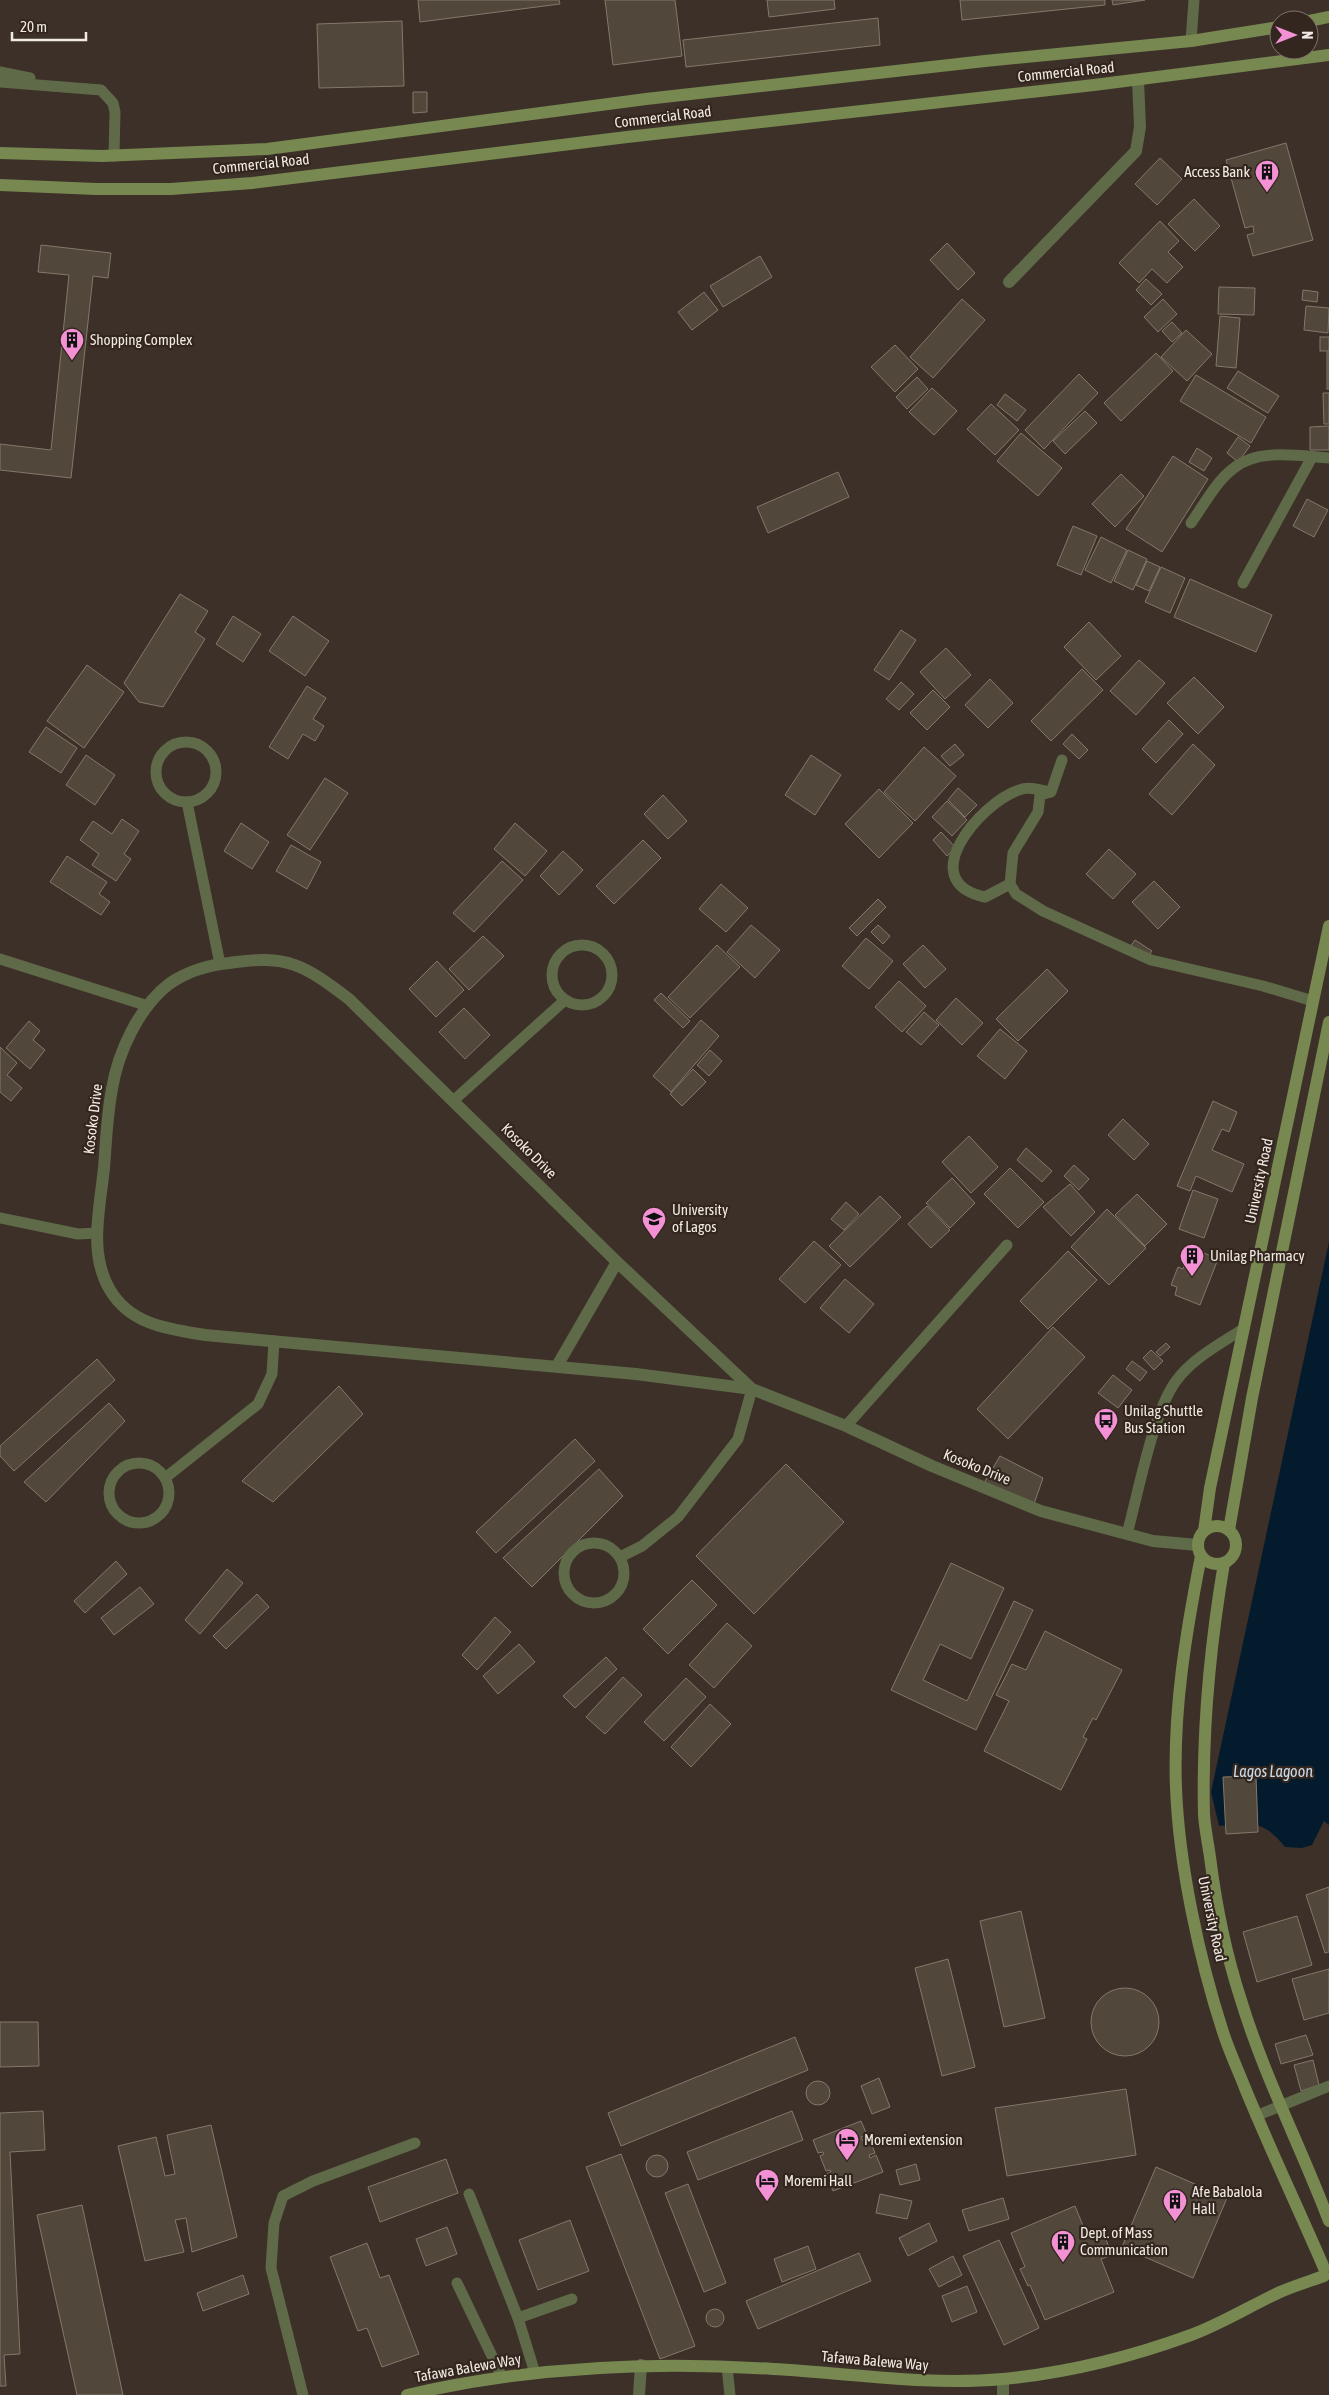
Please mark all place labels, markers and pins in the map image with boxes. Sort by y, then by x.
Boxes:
building icon: Access Bank [1254,159,1280,193]
place label: Access Bank [1184,163,1250,180]
building icon: Shopping Complex [59,327,85,361]
place label: Shopping Complex [90,331,192,348]
place label: University of Lagos [672,1201,728,1235]
school or university icon: University of Lagos [641,1206,667,1240]
building icon: Unilag Pharmacy [1179,1243,1205,1277]
place label: Unilag Pharmacy [1210,1247,1305,1264]
place label: Unilag Shuttle Bus Station [1124,1402,1203,1436]
bus stop icon: Unilag Shuttle Bus Station [1093,1407,1119,1441]
hotel icon: Moremi extension [834,2127,860,2161]
place label: Moremi extension [864,2131,963,2148]
hotel icon: Moremi Hall [754,2168,780,2202]
place label: Moremi Hall [784,2172,852,2189]
place label: Afe Babalola Hall [1192,2183,1262,2217]
building icon: Afe Babalola Hall [1162,2188,1188,2222]
place label: Dept. of Mass Communication [1080,2224,1168,2258]
building icon: Dept. of Mass Communication [1050,2229,1076,2263]

